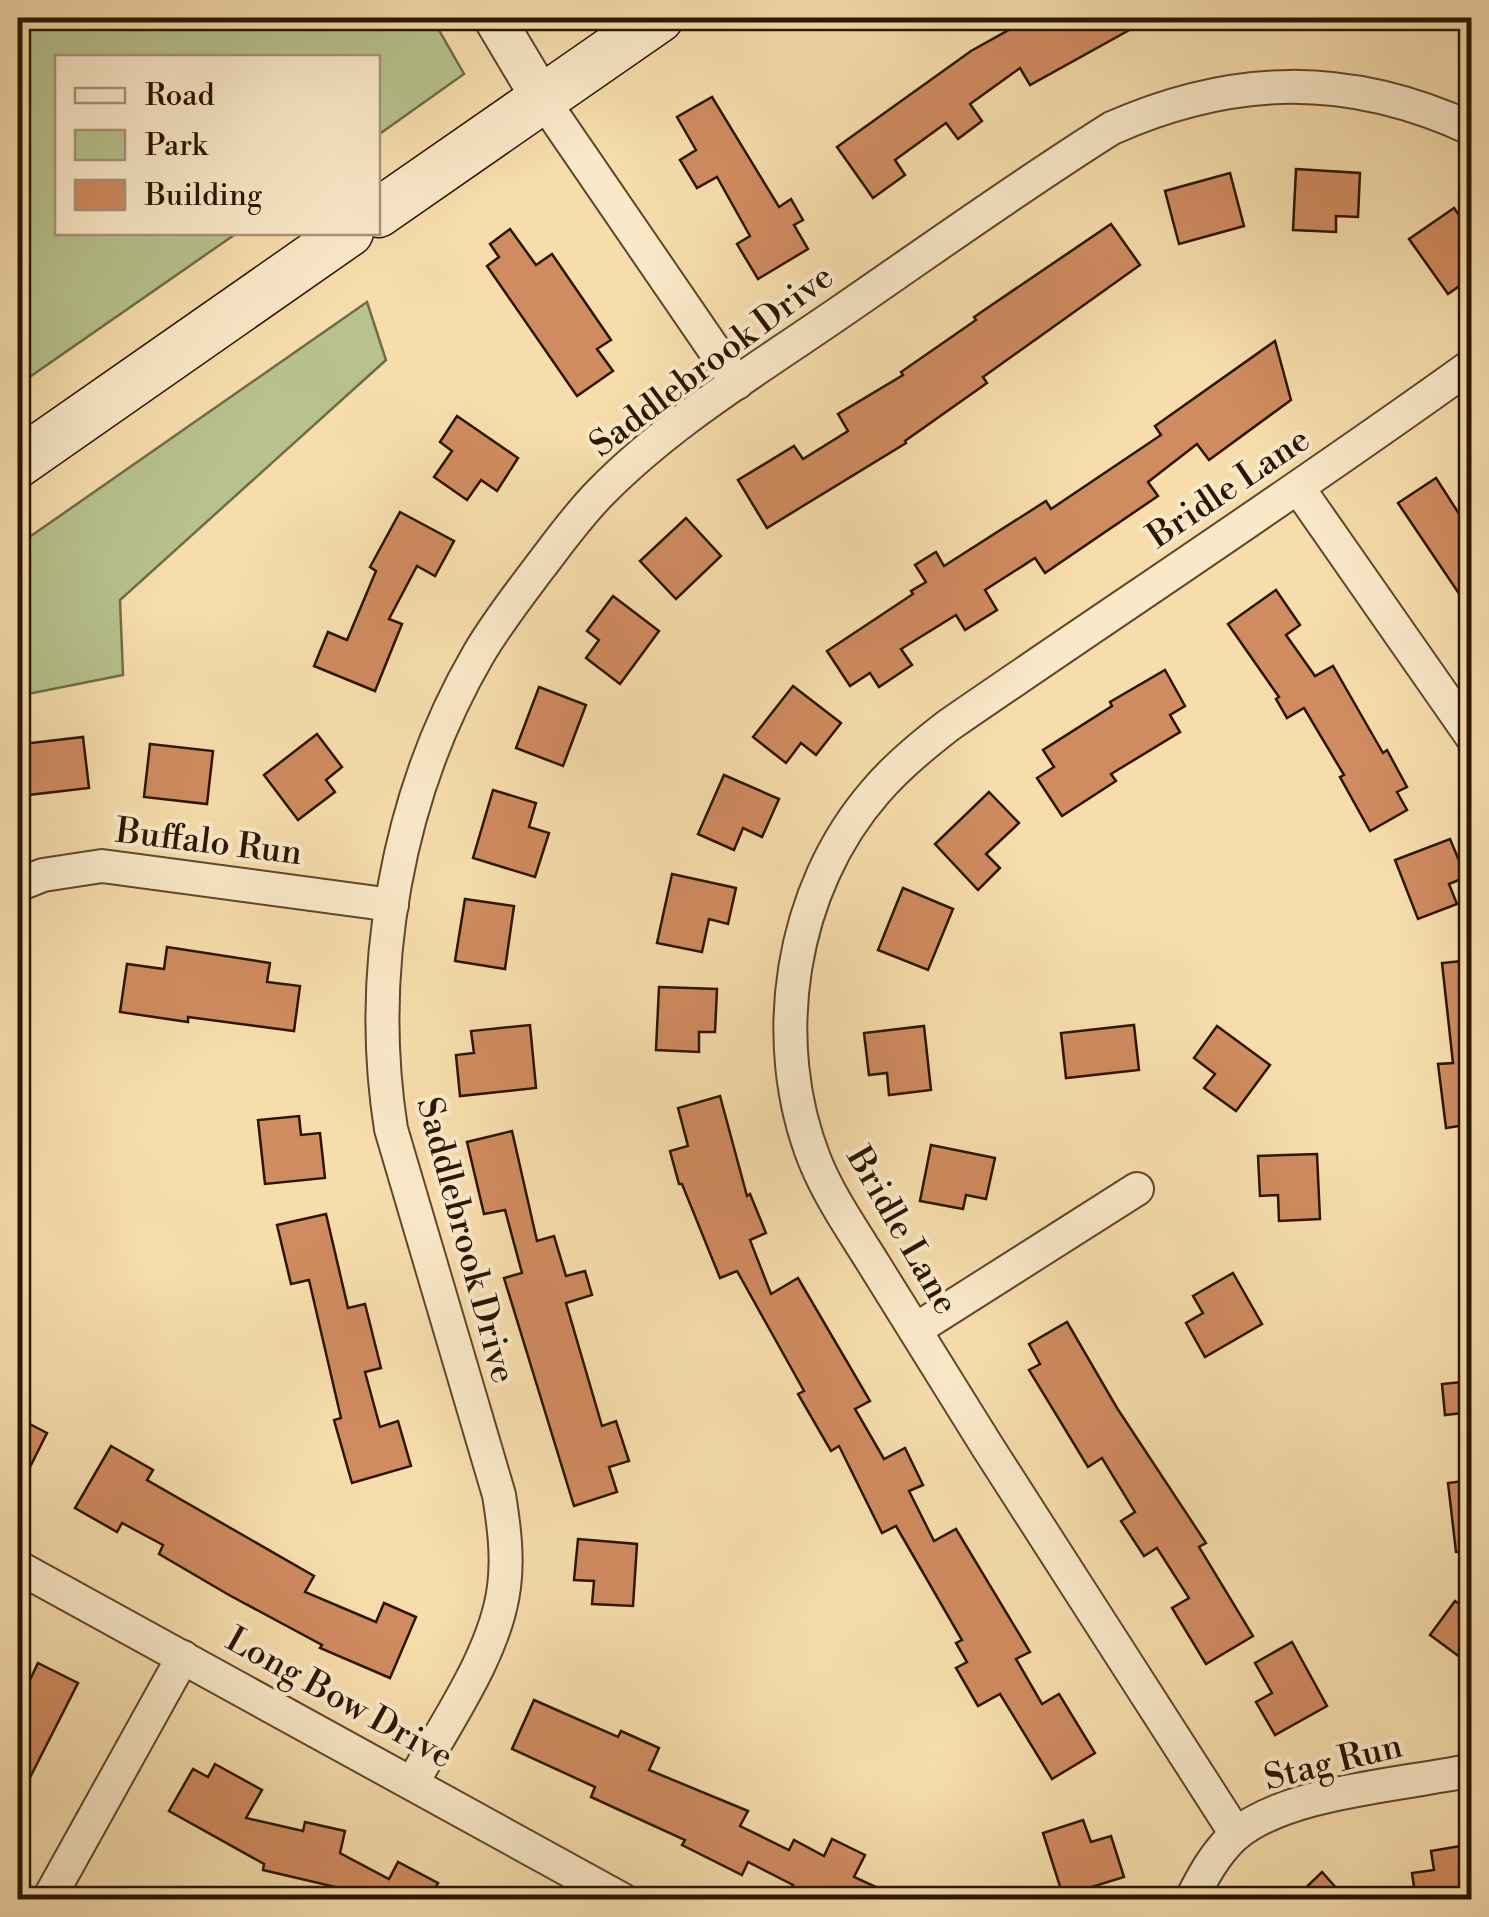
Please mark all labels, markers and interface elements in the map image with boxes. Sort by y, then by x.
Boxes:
legend [55,55,380,235]
text: Road [145,77,215,115]
text: Park [145,127,209,165]
text: Building [144,177,263,215]
street label: Saddlebrook Drive [581,256,842,467]
street label: Bridle Lane [1139,418,1318,559]
street label: Buffalo Run [112,810,304,875]
street label: Saddlebrook Drive [407,1093,524,1388]
street label: Bridle Lane [836,1138,967,1322]
street label: Long Bow Drive [218,1618,460,1778]
street label: Stag Run [1260,1724,1407,1800]

